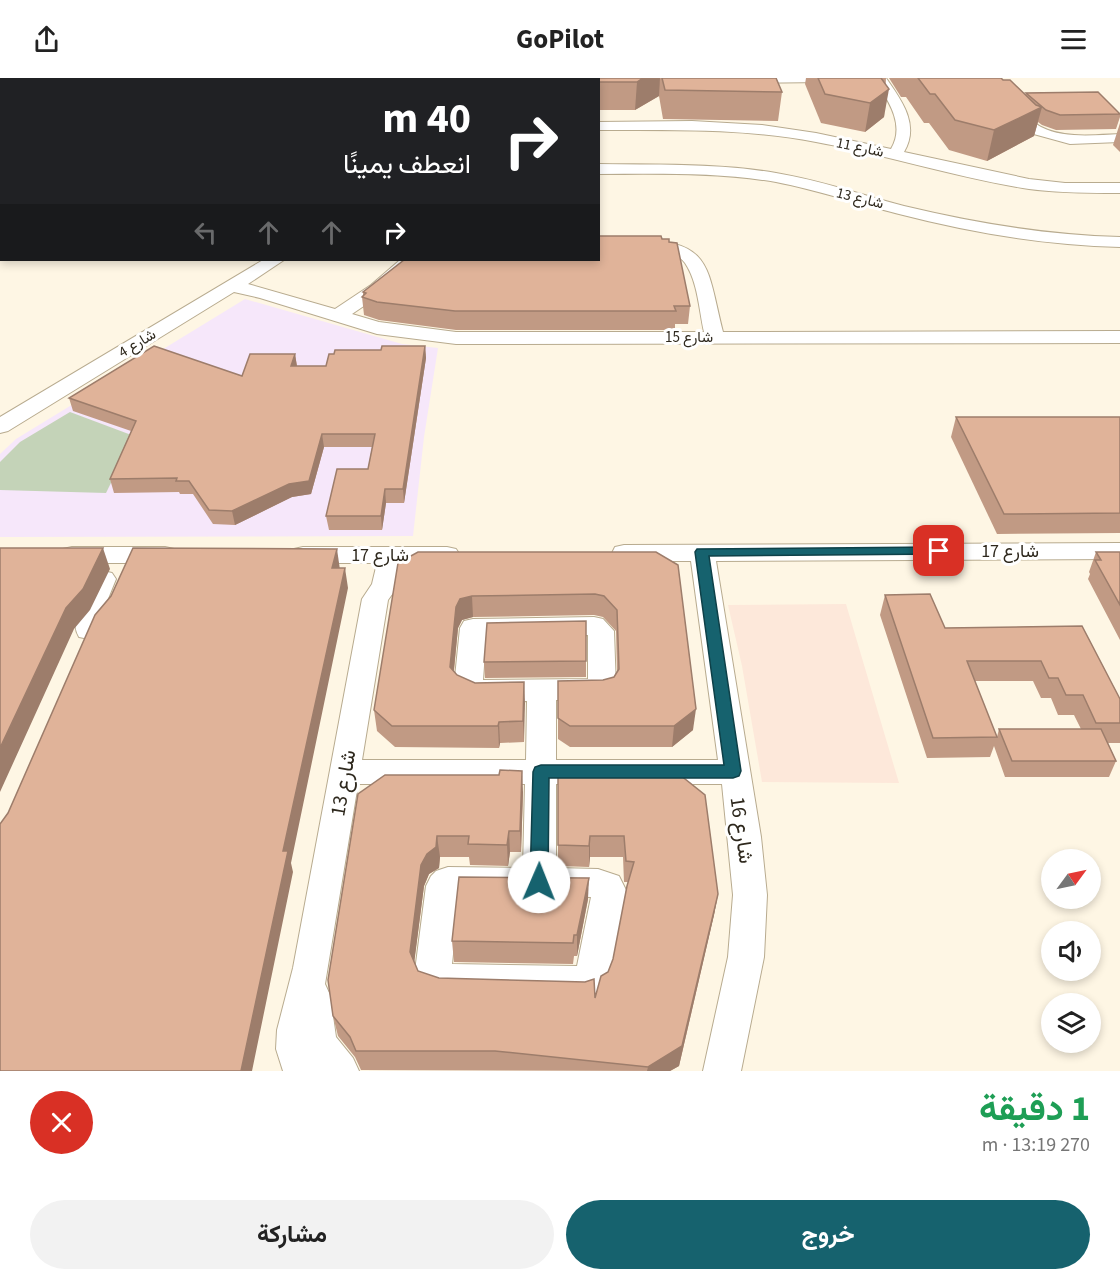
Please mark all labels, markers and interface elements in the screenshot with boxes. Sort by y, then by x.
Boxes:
text: GoPilot [516,20,604,59]
icon: share [30,23,63,56]
icon: menu [1057,23,1090,56]
text: 40 m [382,89,471,149]
icon: right [492,102,570,180]
street label: شارع 11 [834,132,886,163]
text: انعطف يمينًا [343,145,471,184]
street label: شارع 13 [834,182,886,215]
icon: left [189,216,222,249]
icon: ahead [252,216,285,249]
icon: ahead [315,216,348,249]
icon: right [378,216,411,249]
street label: شارع 4 [114,324,160,363]
street label: شارع 15 [665,327,713,348]
pin [913,525,964,576]
icon: arrive [922,534,955,567]
street label: شارع 17 [981,539,1039,564]
street label: شارع 17 [351,543,409,568]
street label: شارع 13 [322,747,364,819]
street label: شارع 16 [722,795,762,865]
north arrow [1041,849,1101,909]
map controls [1041,849,1101,1053]
position arrow [507,850,571,914]
button: sound [1041,921,1101,981]
button: layers [1041,993,1101,1053]
text: 1 دقيقة [979,1083,1090,1134]
button: close [30,1091,93,1154]
text: 270 m · 13:19 [982,1131,1090,1159]
button: مشاركة [30,1200,554,1269]
button: خروج [566,1200,1090,1269]

